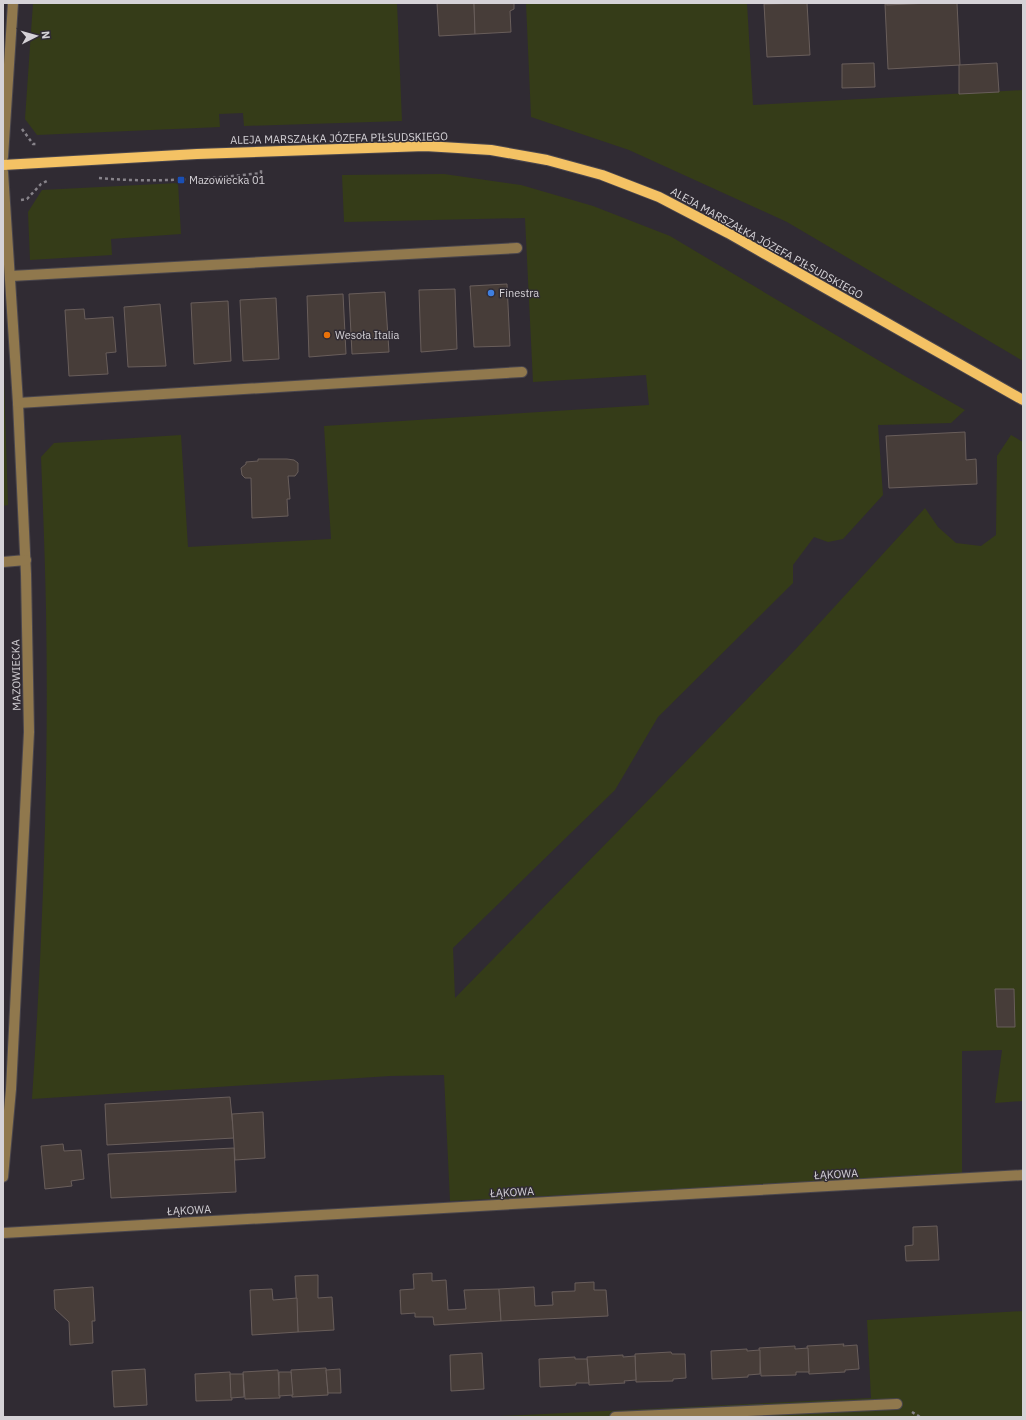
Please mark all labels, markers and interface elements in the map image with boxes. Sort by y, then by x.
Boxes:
north arrow [16,16,56,56]
text: N [39,30,53,40]
street label: ALEJA MARSZAŁKA JÓZEFA PIŁSUDSKIEGO [230,129,448,147]
place label: Mazowiecka 01 [189,173,265,187]
marker: Mazowiecka 01 [176,175,186,185]
street label: ALEJA MARSZAŁKA JÓZEFA PIŁSUDSKIEGO [668,184,866,302]
place label: Finestra [499,286,539,300]
marker: Finestra [486,288,496,298]
place label: Wesoła Italia [335,328,400,342]
marker: Wesoła Italia [322,330,332,340]
street label: MAZOWIECKA [8,639,24,711]
street label: ŁĄKOWA [813,1166,858,1182]
street label: ŁĄKOWA [489,1184,534,1200]
street label: ŁĄKOWA [166,1202,211,1218]

